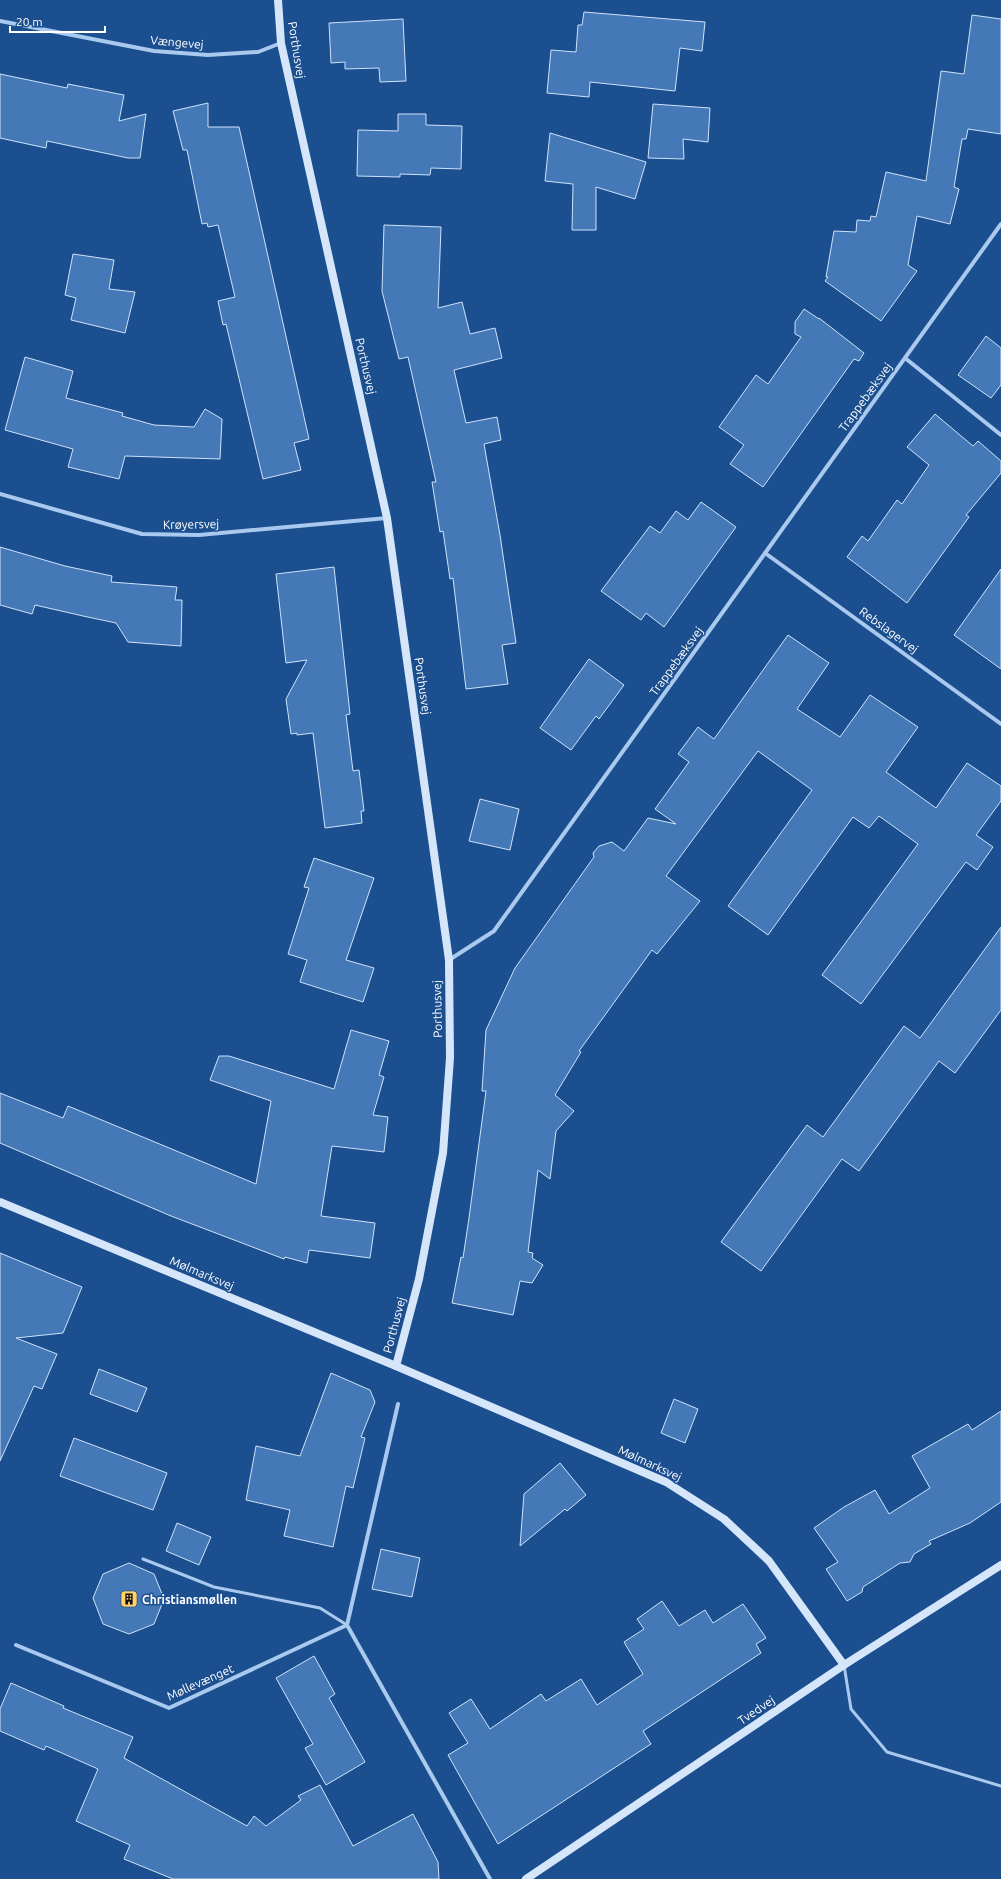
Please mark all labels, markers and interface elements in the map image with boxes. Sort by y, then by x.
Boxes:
scale bar [10,8,105,34]
text: 20 m [16,15,43,28]
street label: Porthusvej [286,21,308,80]
street label: Vængevej [150,33,204,51]
street label: Porthusvej [353,336,379,396]
street label: Trappebæksvej [836,360,894,434]
street label: Krøyersvej [163,517,219,531]
street label: Rebslagervej [857,604,921,656]
street label: Trappebæksvej [647,624,705,698]
street label: Porthusvej [413,657,433,716]
street label: Porthusvej [430,980,444,1038]
street label: Mølmarksvej [168,1254,236,1292]
street label: Porthusvej [380,1295,408,1355]
street label: Mølmarksvej [616,1443,684,1483]
building icon: Christiansmøllen [119,1589,139,1609]
place label: Christiansmøllen [142,1593,237,1606]
street label: Møllevænget [165,1661,236,1702]
street label: Tvedvej [735,1693,777,1727]

